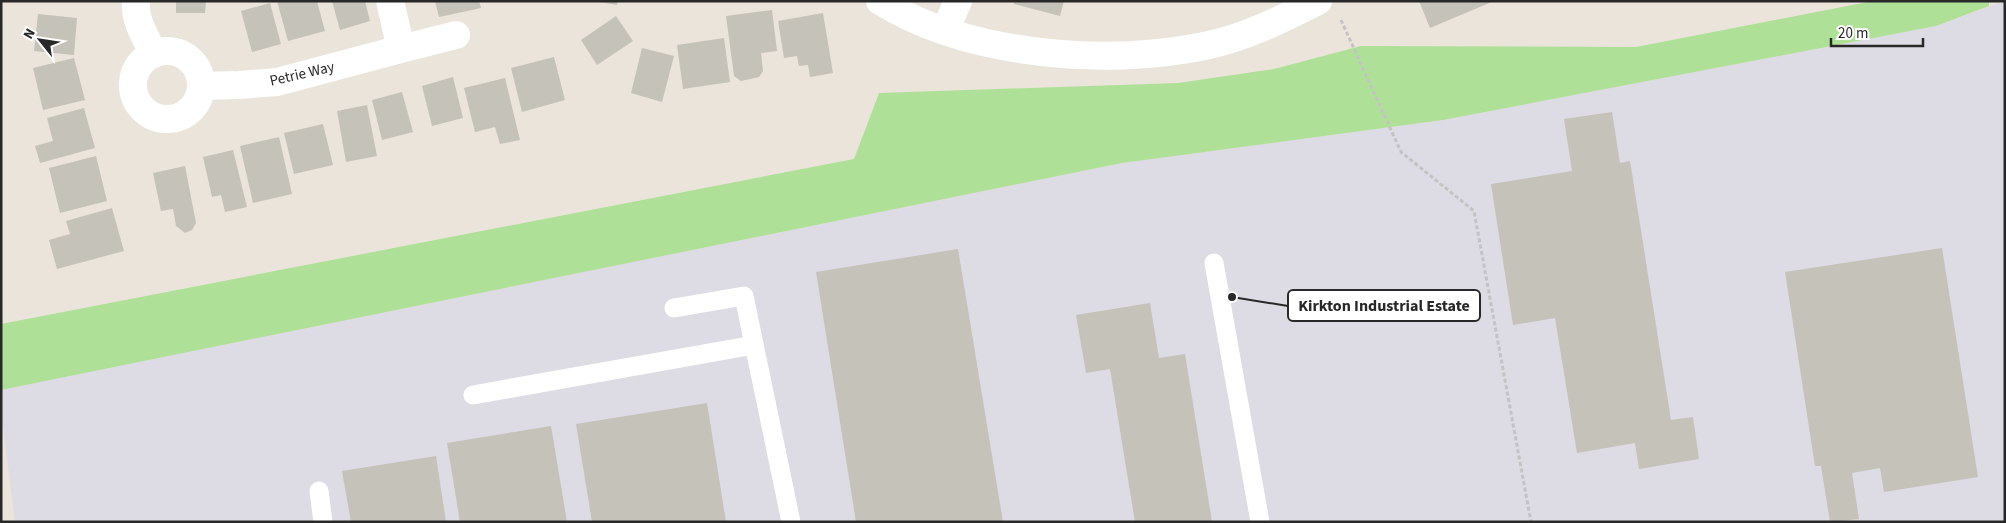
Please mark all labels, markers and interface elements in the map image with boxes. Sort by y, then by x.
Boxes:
north arrow [15,15,65,65]
scale bar [1831,15,1924,47]
text: 20 m [1838,23,1868,44]
text: N [19,25,41,43]
street label: Petrie Way [268,56,336,92]
callout: Kirkton Industrial Estate [1288,290,1480,321]
text: Kirkton Industrial Estate [1298,295,1470,317]

